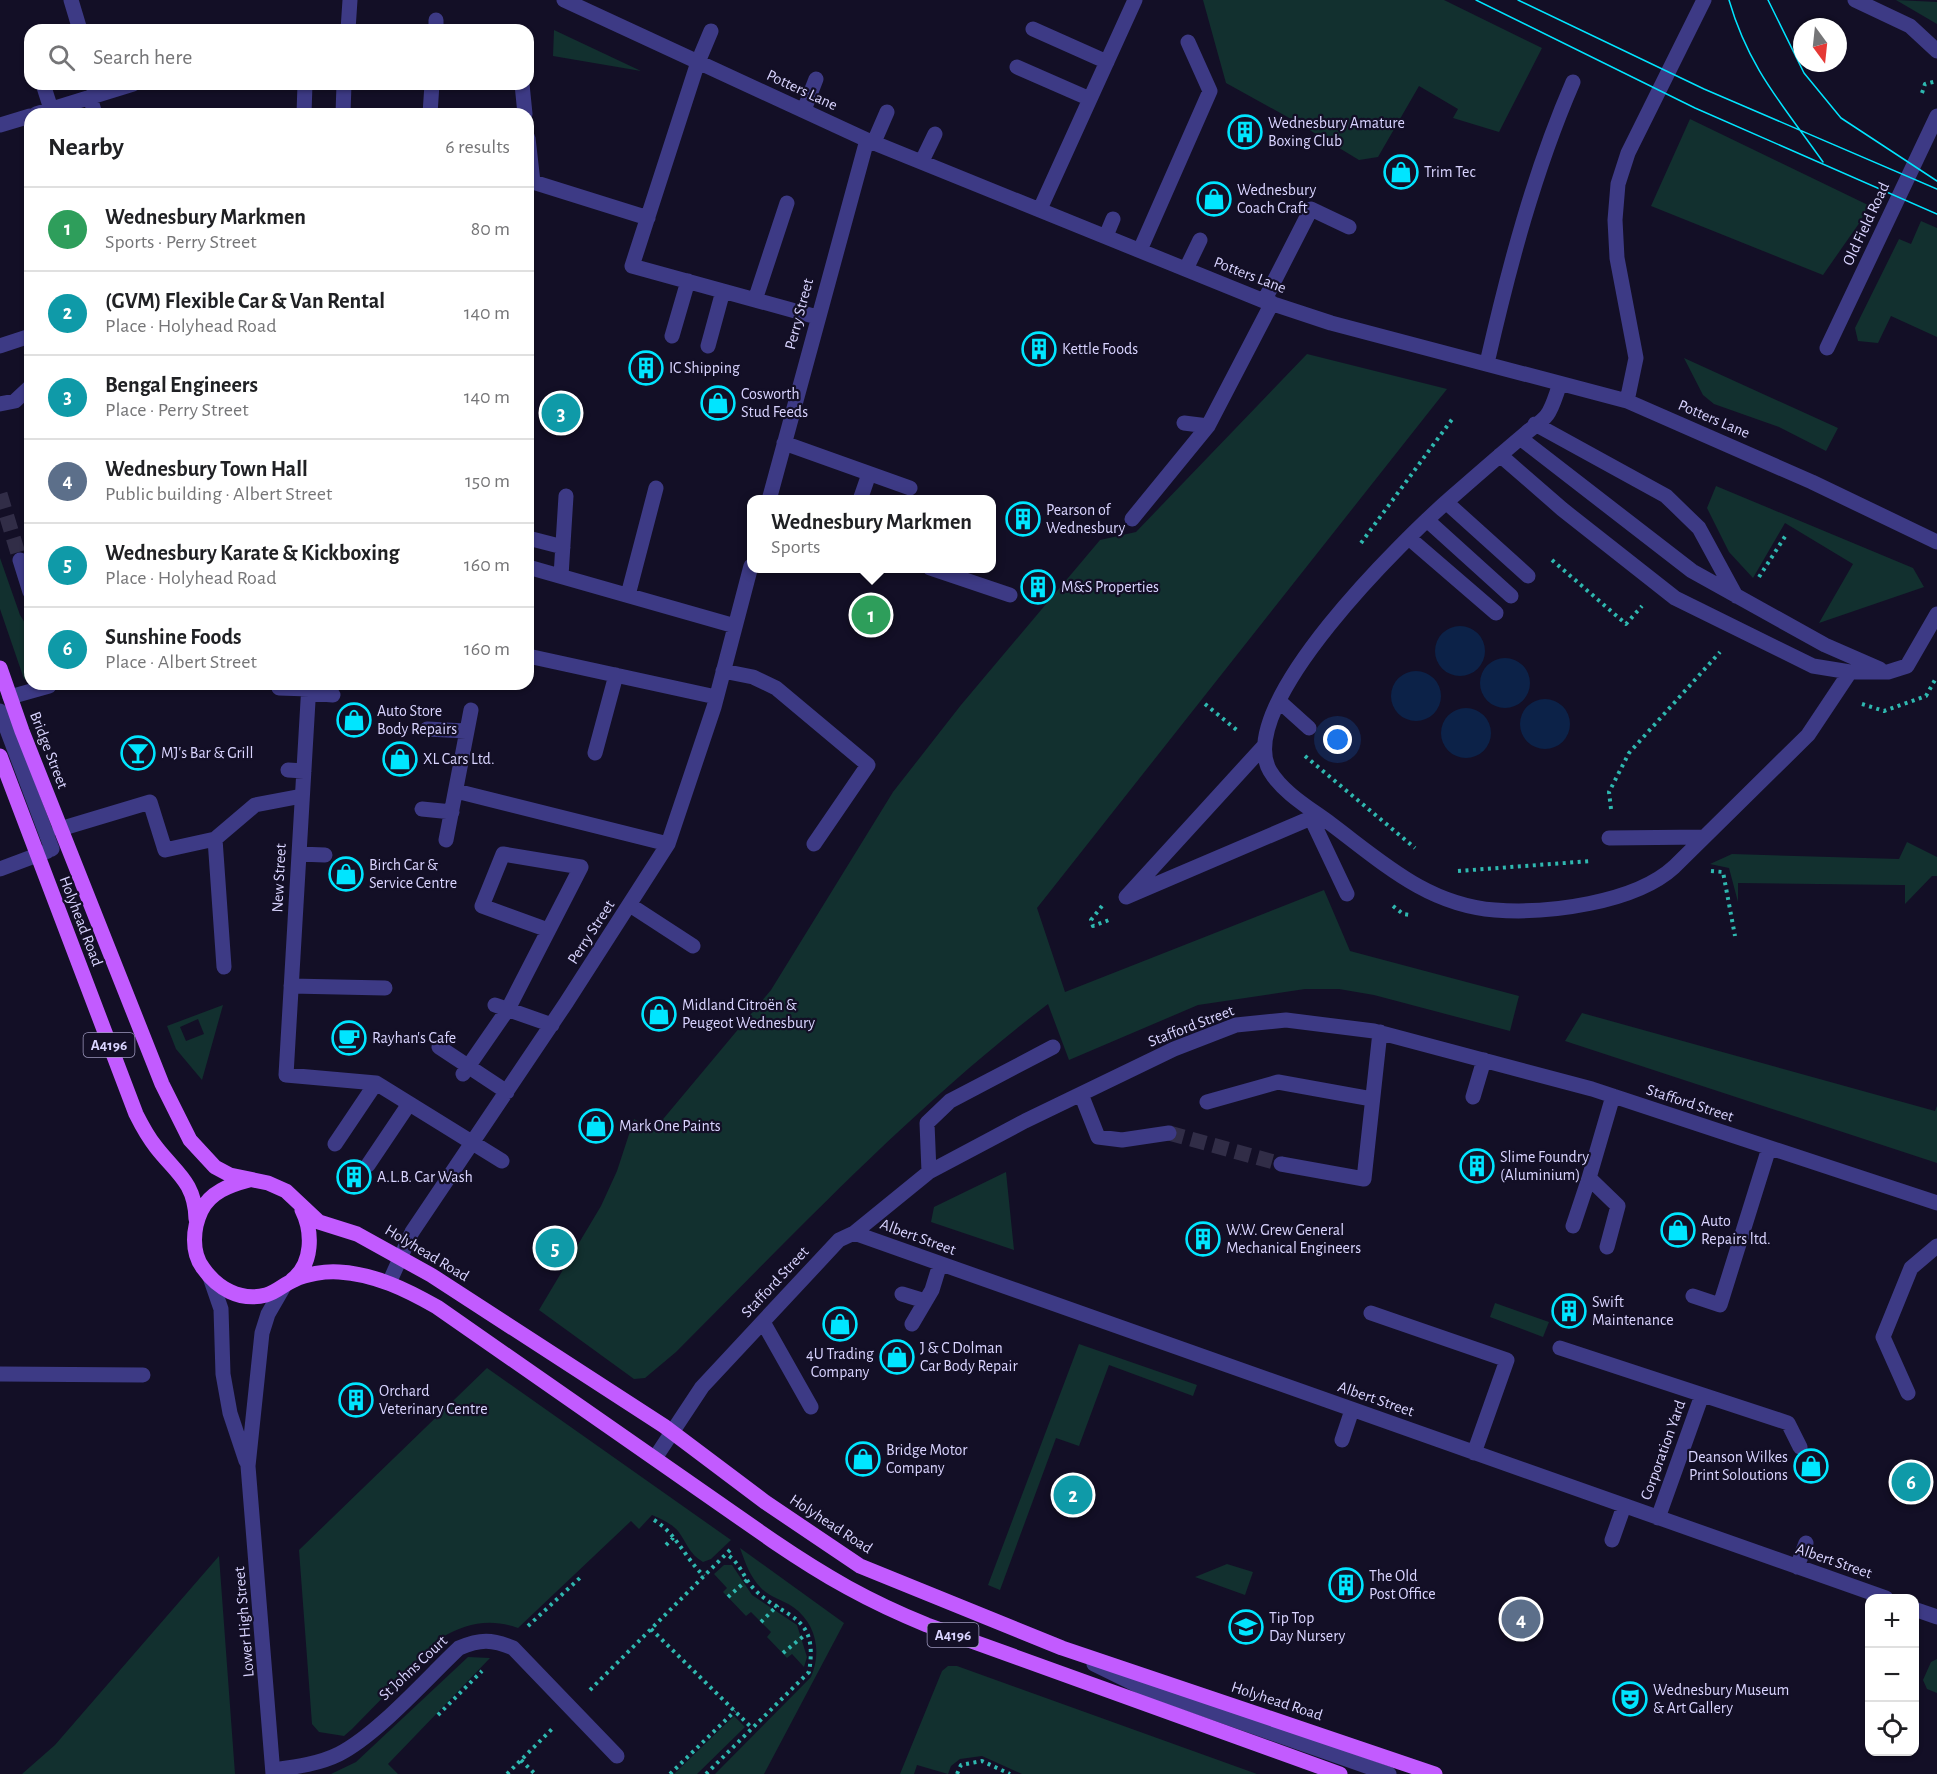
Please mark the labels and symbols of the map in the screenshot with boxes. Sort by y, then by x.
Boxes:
north arrow [1793,18,1847,72]
street label: Potters Lane [764,67,840,113]
building icon: Wednesbury Amature Boxing Club [1227,114,1263,150]
place label: Wednesbury Amature Boxing Club [1268,115,1405,149]
shop icon: Trim Tec [1383,154,1419,190]
place label: Trim Tec [1424,164,1476,180]
street label: Old Field Road [1840,180,1892,268]
shop icon: Wednesbury Coach Craft [1196,181,1232,217]
place label: Wednesbury Coach Craft [1237,182,1316,216]
street label: Potters Lane [1212,254,1288,296]
street label: Perry Street [782,277,817,351]
building icon: Kettle Foods [1021,331,1057,367]
place label: Kettle Foods [1062,341,1138,357]
building icon: IC Shipping [628,350,664,386]
place label: IC Shipping [669,360,740,376]
shop icon: Cosworth Stud Feeds [700,385,736,421]
place label: Cosworth Stud Feeds [741,386,808,420]
pin: 3 [542,390,580,436]
street label: Potters Lane [1676,397,1752,441]
building icon: Pearson of Wednesbury [1005,501,1041,537]
place label: Pearson of Wednesbury [1046,502,1125,537]
building icon: M&S Properties [1020,569,1056,605]
place label: M&S Properties [1061,579,1159,595]
pin: 1 [852,592,890,638]
shop icon: Auto Store Body Repairs [336,702,372,738]
place label: Auto Store Body Repairs [377,703,457,738]
street label: Bridge Street [27,709,71,791]
your location [1323,725,1352,754]
bar icon: MJ's Bar & Grill [120,735,156,771]
shop icon: XL Cars Ltd. [382,741,418,777]
place label: MJ's Bar & Grill [161,745,253,761]
place label: XL Cars Ltd. [423,751,495,767]
street label: New Street [269,843,289,913]
shop icon: Birch Car & Service Centre [328,856,364,892]
place label: Birch Car & Service Centre [369,857,457,891]
street label: Holyhead Road [56,874,106,969]
street label: Perry Street [564,897,618,967]
shop icon: Midland Citroën & Peugeot Wednesbury [641,996,677,1032]
place label: Midland Citroën & Peugeot Wednesbury [682,997,815,1032]
street label: Stafford Street [1146,1002,1236,1050]
cafe icon: Rayhan's Cafe [331,1020,367,1056]
place label: Rayhan's Cafe [372,1030,456,1047]
road number: A4196 [84,1033,134,1057]
street label: Stafford Street [1644,1081,1736,1125]
shop icon: Mark One Paints [578,1108,614,1144]
place label: Mark One Paints [619,1118,721,1134]
building icon: Slime Foundry (Aluminium) [1459,1148,1495,1184]
place label: Slime Foundry (Aluminium) [1500,1149,1589,1183]
building icon: A.L.B. Car Wash [336,1159,372,1195]
place label: A.L.B. Car Wash [377,1169,473,1185]
shop icon: Auto Repairs ltd. [1660,1212,1696,1248]
place label: Auto Repairs ltd. [1701,1213,1771,1247]
street label: Albert Street [878,1216,958,1258]
building icon: W.W. Grew General Mechanical Engineers [1185,1221,1221,1257]
street label: Holyhead Road [382,1222,472,1285]
place label: W.W. Grew General Mechanical Engineers [1226,1222,1361,1256]
pin: 5 [536,1226,574,1270]
street label: Stafford Street [738,1243,812,1321]
building icon: Swift Maintenance [1551,1293,1587,1329]
place label: Swift Maintenance [1592,1294,1674,1328]
shop icon: 4U Trading Company [822,1306,858,1342]
shop icon: J & C Dolman Car Body Repair [879,1339,915,1375]
place label: J & C Dolman Car Body Repair [920,1340,1018,1375]
place label: 4U Trading Company [806,1346,874,1381]
street label: Albert Street [1336,1379,1416,1419]
building icon: Orchard Veterinary Centre [338,1382,374,1418]
place label: Orchard Veterinary Centre [379,1383,488,1418]
street label: Corporation Yard [1638,1398,1688,1502]
shop icon: Bridge Motor Company [845,1441,881,1477]
place label: Bridge Motor Company [886,1442,968,1477]
shop icon: Deanson Wilkes Print Soloutions [1793,1448,1829,1484]
place label: Deanson Wilkes Print Soloutions [1688,1449,1788,1483]
pin: 6 [1892,1460,1930,1504]
pin: 2 [1054,1472,1092,1518]
street label: Holyhead Road [786,1491,875,1557]
street label: Albert Street [1794,1541,1874,1581]
street label: Lower High Street [231,1566,257,1678]
building icon: The Old Post Office [1328,1567,1364,1603]
place label: The Old Post Office [1369,1568,1436,1602]
pin: 4 [1502,1596,1540,1642]
school or university icon: Tip Top Day Nursery [1228,1609,1264,1645]
place label: Tip Top Day Nursery [1269,1610,1346,1645]
road number: A4196 [928,1623,978,1647]
street label: St Johns Court [376,1633,450,1703]
street label: Holyhead Road [1229,1679,1325,1724]
theatre icon: Wednesbury Museum & Art Gallery [1612,1681,1648,1717]
place label: Wednesbury Museum & Art Gallery [1653,1682,1789,1717]

